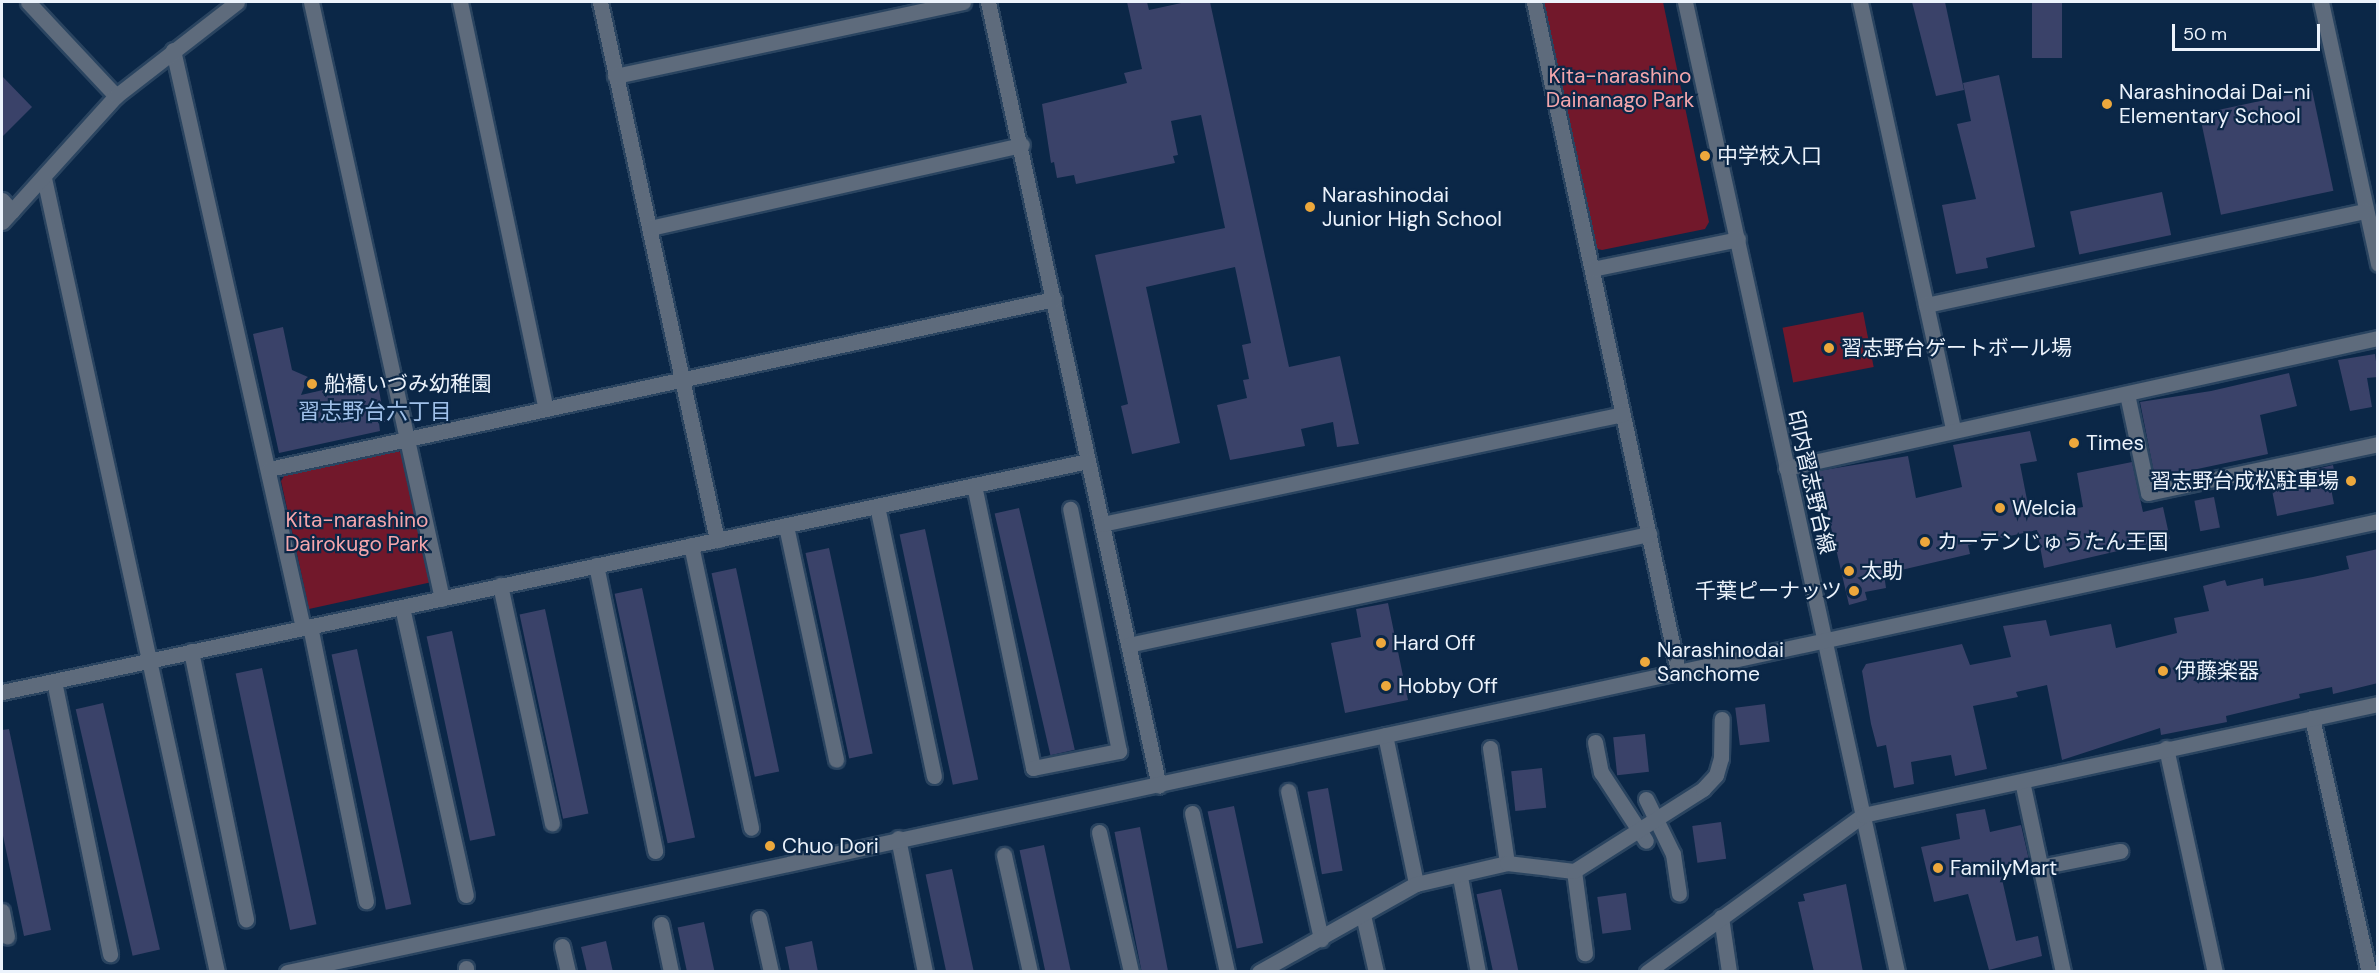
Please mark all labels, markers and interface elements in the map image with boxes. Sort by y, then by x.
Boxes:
scale bar [2175,12,2324,50]
text: 50 m [2183,22,2227,46]
park label: Kita-narashino Dainanago Park [1546,63,1694,113]
place label: Narashinodai Dai-ni Elementary School [2119,79,2311,129]
marker: Narashinodai Dai-ni Elementary School [2100,97,2114,111]
place label: 中学校入口 [1717,143,1822,169]
marker: 中学校入口 [1698,149,1712,163]
place label: Narashinodai Junior High School [1322,182,1502,232]
marker: Narashinodai Junior High School [1303,200,1317,214]
place label: 習志野台ゲートボール場 [1841,335,2072,361]
marker: 習志野台ゲートボール場 [1822,341,1836,355]
place label: 船橋いづみ幼稚園 [324,371,492,397]
marker: 船橋いづみ幼稚園 [305,377,319,391]
district label: 習志野台六丁目 [298,399,452,425]
street label: 印内習志野台線 [1782,408,1840,556]
place label: Times [2086,430,2144,456]
marker: Times [2067,436,2081,450]
place label: 習志野台成松駐車場 [2150,468,2339,494]
marker: 習志野台成松駐車場 [2344,474,2358,488]
place label: Welcia [2012,495,2076,521]
marker: Welcia [1993,501,2007,515]
park label: Kita-narashino Dairokugo Park [285,507,429,557]
place label: カーテンじゅうたん王国 [1937,529,2168,555]
marker: カーテンじゅうたん王国 [1918,535,1932,549]
place label: 太助 [1861,558,1903,584]
marker: 太助 [1842,564,1856,578]
place label: 千葉ピーナッツ [1695,578,1842,604]
marker: 千葉ピーナッツ [1847,584,1861,598]
place label: Hard Off [1393,630,1475,656]
marker: Hard Off [1374,636,1388,650]
place label: Narashinodai Sanchome [1657,637,1784,687]
marker: Narashinodai Sanchome [1638,655,1652,669]
place label: 伊藤楽器 [2175,658,2259,684]
marker: 伊藤楽器 [2156,664,2170,678]
place label: Hobby Off [1398,673,1498,699]
marker: Hobby Off [1379,679,1393,693]
place label: Chuo Dori [782,833,879,859]
marker: Chuo Dori [763,839,777,853]
place label: FamilyMart [1950,855,2057,881]
marker: FamilyMart [1931,861,1945,875]

